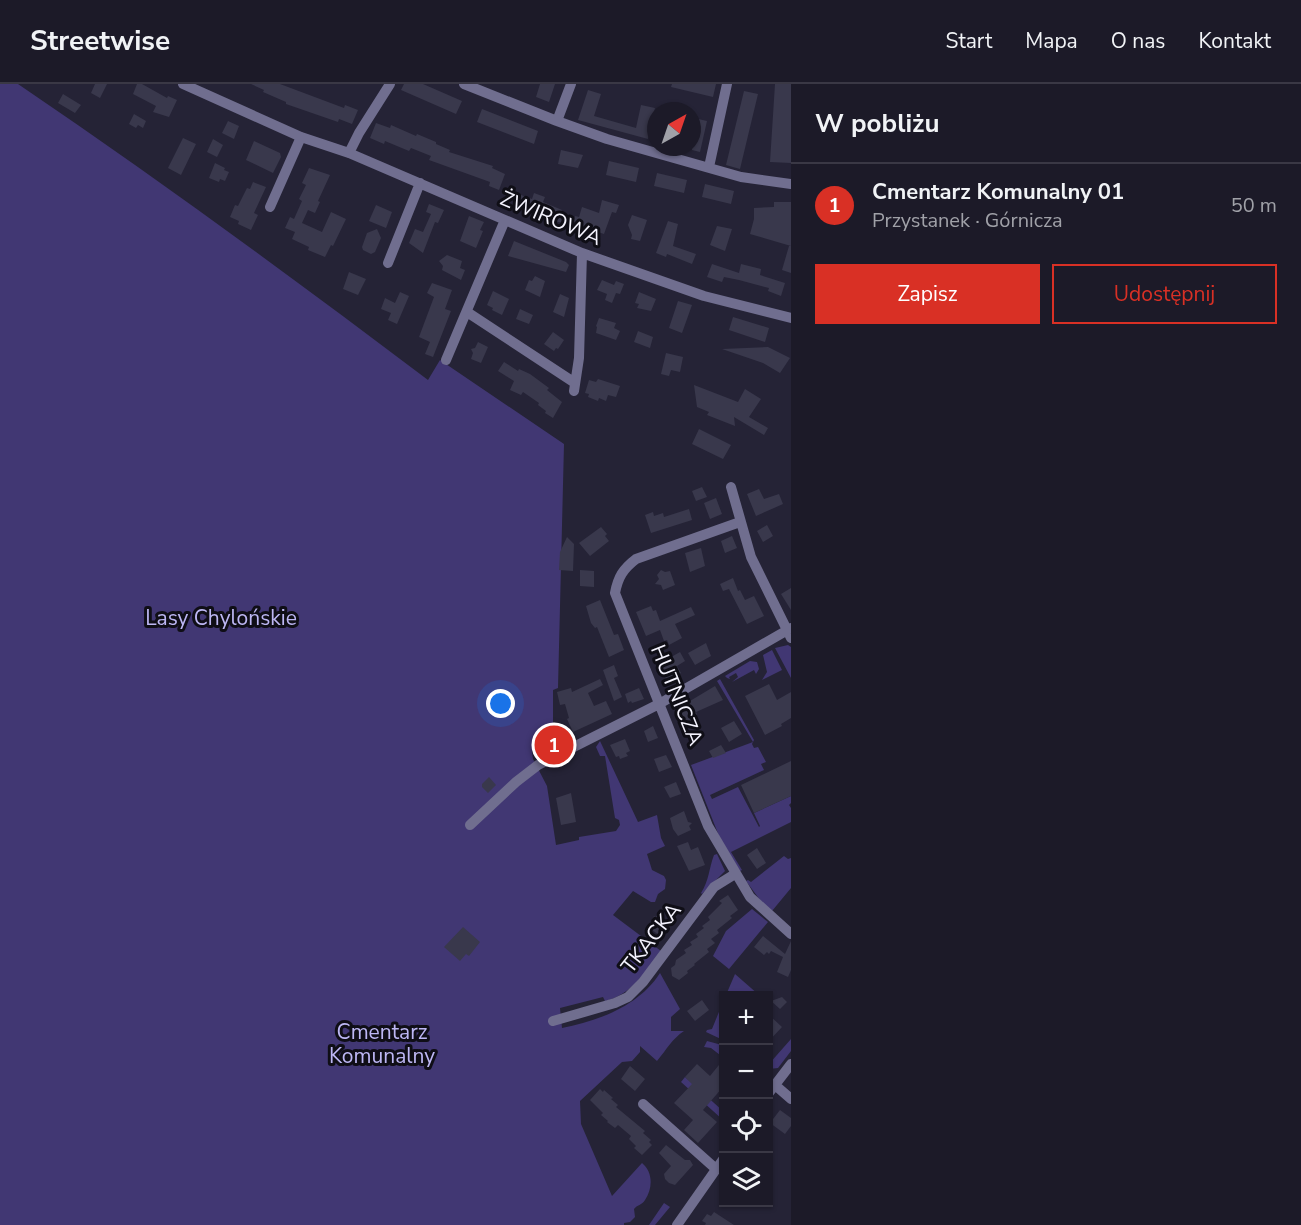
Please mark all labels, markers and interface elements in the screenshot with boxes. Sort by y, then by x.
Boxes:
text: Streetwise [30,22,170,60]
text: Start [946,27,992,55]
text: Mapa [1025,27,1078,55]
text: O nas [1111,27,1165,55]
text: Kontakt [1198,27,1271,55]
north arrow [647,102,701,156]
text: W pobliżu [815,106,939,141]
text: Cmentarz Komunalny 01 [872,177,1124,207]
street label: ŻWIROWA [496,184,606,252]
text: 1 [829,192,841,219]
text: 50 m [1231,192,1277,219]
text: Przystanek · Górnicza [872,207,1063,234]
button: Zapisz [815,264,1040,324]
button: Udostępnij [1052,264,1277,324]
park label: Lasy Chylońskie [145,604,297,632]
street label: HUTNICZA [644,640,710,750]
your location [486,689,515,718]
pin: 1 [534,722,574,768]
street label: TKACKA [615,897,687,979]
map controls [719,991,773,1207]
button: + [719,991,773,1045]
park label: Cmentarz Komunalny [329,1018,435,1070]
button: − [719,1045,773,1099]
button: locate [719,1099,773,1153]
button: layers [719,1153,773,1207]

